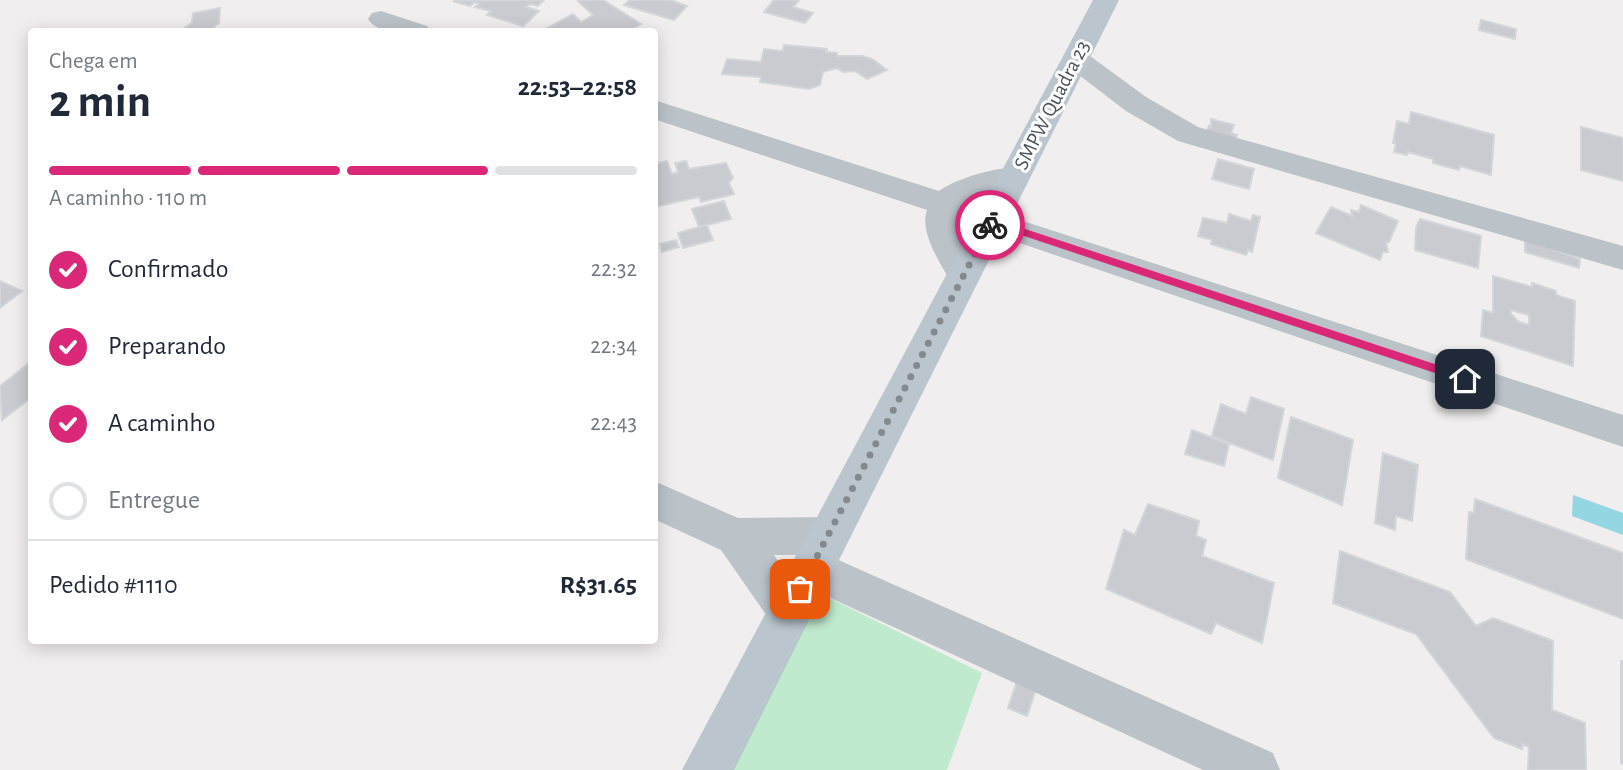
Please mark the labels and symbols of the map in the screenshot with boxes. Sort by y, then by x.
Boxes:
street label: SMPW Quadra 23 [1010,37,1094,173]
courier [955,190,1025,260]
pin [1435,349,1495,409]
pin [770,559,830,619]

